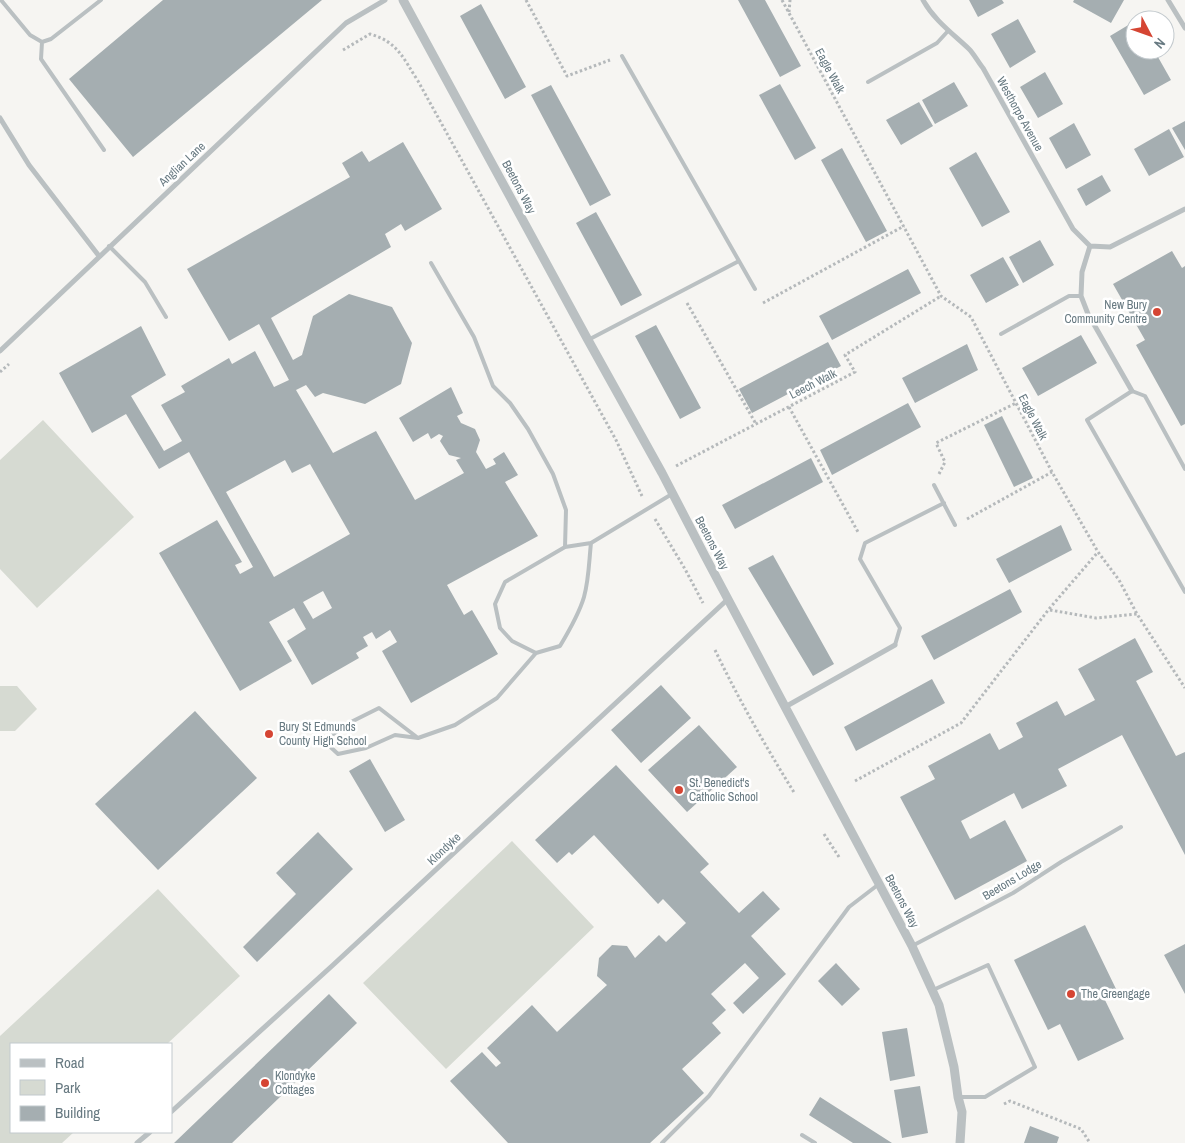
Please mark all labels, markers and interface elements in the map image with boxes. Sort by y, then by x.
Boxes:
north arrow [1125,10,1175,60]
text: N [1150,34,1169,53]
street label: Eagle Walk [811,45,849,97]
street label: Westhorpe Avenue [993,74,1047,154]
street label: Anglian Lane [155,138,209,190]
street label: Beetons Way [498,158,540,217]
place label: New Bury Community Centre [1064,297,1147,327]
marker: New Bury Community Centre [1151,306,1163,318]
street label: Leech Walk [787,365,839,403]
street label: Eagle Walk [1015,391,1051,443]
street label: Beetons Way [691,514,733,573]
place label: Bury St Edmunds County High School [279,719,367,749]
marker: Bury St Edmunds County High School [263,728,275,740]
place label: St. Benedict's Catholic School [689,775,758,805]
marker: St. Benedict's Catholic School [673,784,685,796]
street label: Klondyke [424,829,464,869]
street label: Beetons Lodge [979,856,1045,904]
street label: Beetons Way [881,872,923,931]
place label: The Greengage [1081,986,1150,1002]
marker: The Greengage [1065,988,1077,1000]
legend [10,1043,172,1133]
text: Road [55,1052,84,1073]
place label: Klondyke Cottages [275,1068,315,1098]
text: Park [55,1077,81,1098]
marker: Klondyke Cottages [259,1077,271,1089]
text: Building [55,1102,100,1123]

